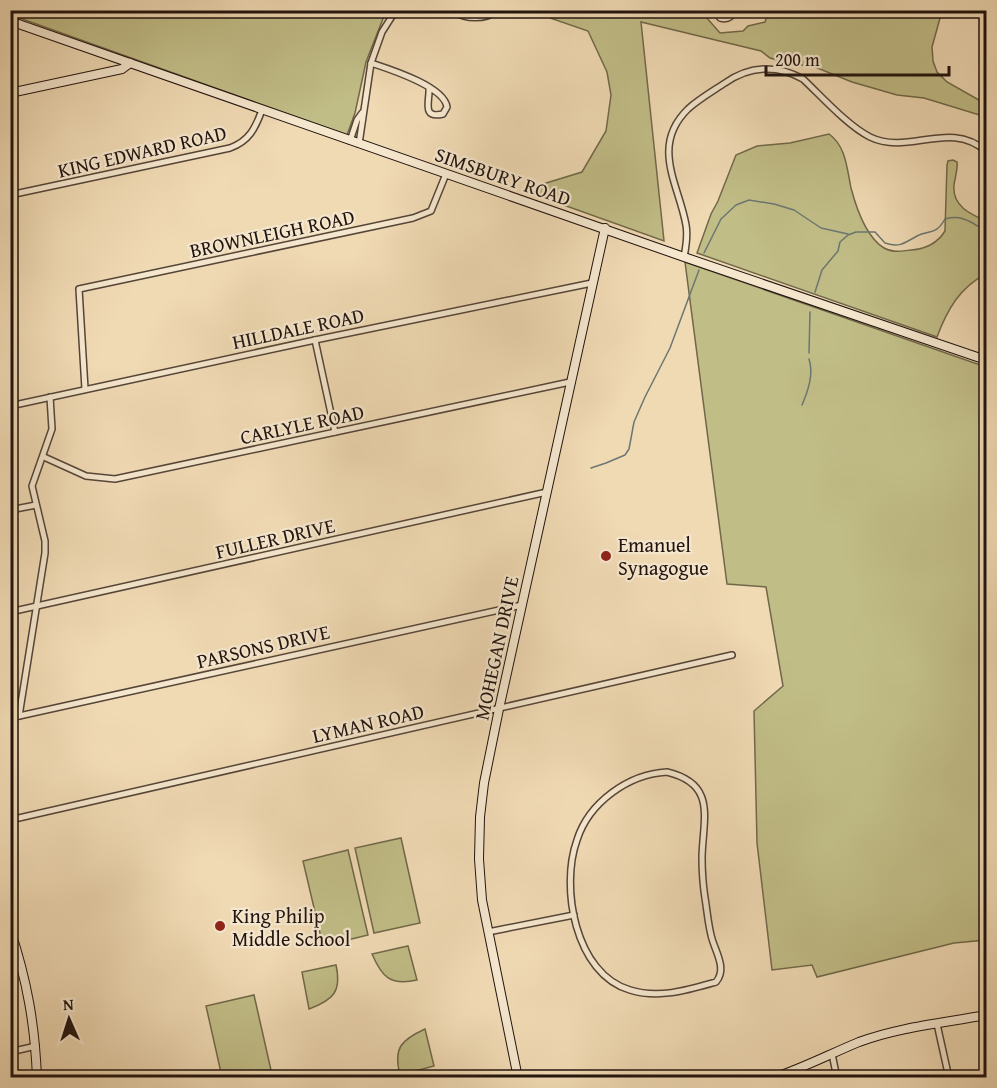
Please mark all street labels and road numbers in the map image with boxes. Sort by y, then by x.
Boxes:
street label: KING EDWARD ROAD [55,117,229,185]
street label: SIMSBURY ROAD [431,139,575,213]
street label: BROWNLEIGH ROAD [187,201,357,265]
street label: HILLDALE ROAD [229,300,367,356]
street label: CARLYLE ROAD [237,397,367,451]
street label: FULLER DRIVE [213,510,337,566]
street label: MOHEGAN DRIVE [467,573,525,723]
street label: PARSONS DRIVE [194,617,332,675]
street label: LYMAN ROAD [309,696,427,750]

